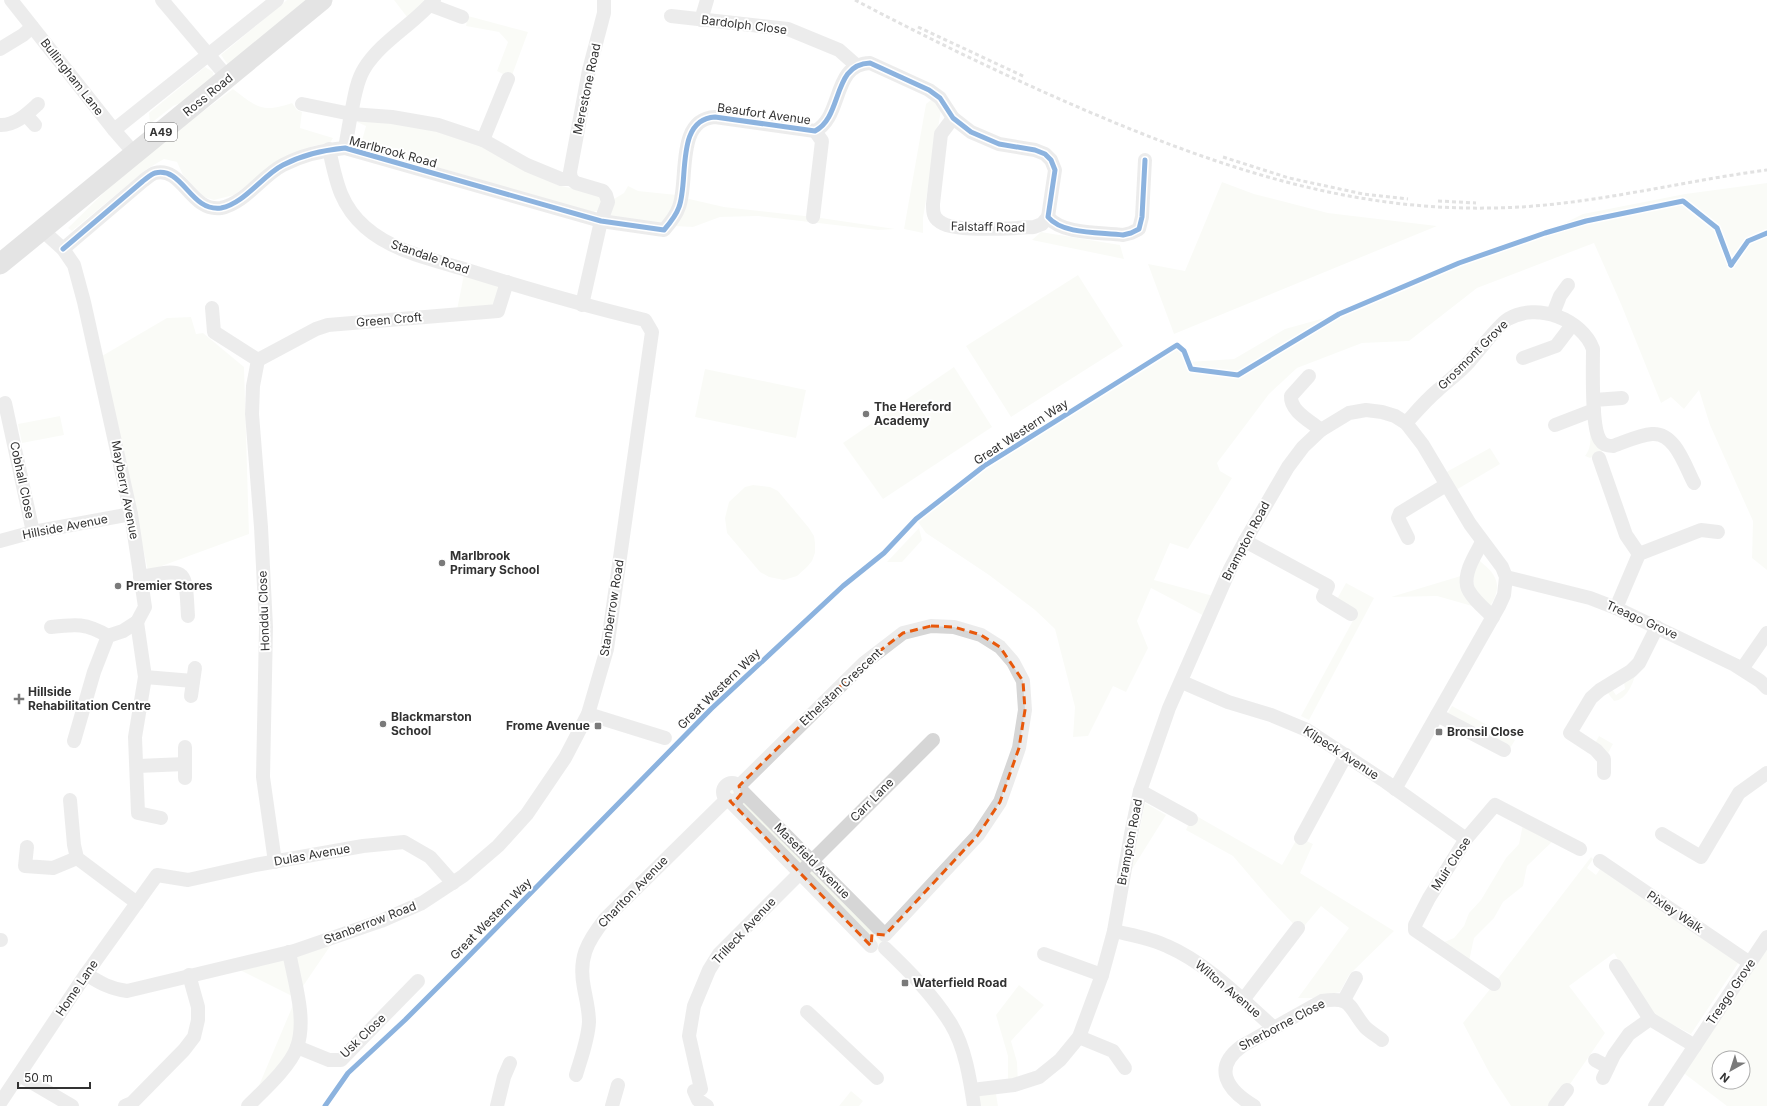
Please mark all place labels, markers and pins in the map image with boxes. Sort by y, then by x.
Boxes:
place label: The Hereford Academy [874,399,951,428]
marker: The Hereford Academy [861,409,871,419]
place label: Marlbrook Primary School [450,548,539,577]
marker: Marlbrook Primary School [437,558,447,568]
place label: Premier Stores [126,578,213,593]
marker: Premier Stores [113,581,123,591]
place label: Hillside Rehabilitation Centre [28,684,151,713]
marker: Hillside Rehabilitation Centre [13,693,25,705]
place label: Blackmarston School [391,709,472,738]
place label: Frome Avenue [506,718,590,733]
marker: Blackmarston School [378,719,388,729]
marker: Frome Avenue [593,721,603,731]
place label: Bronsil Close [1447,724,1524,739]
marker: Bronsil Close [1434,727,1444,737]
place label: Waterfield Road [913,975,1007,990]
marker: Waterfield Road [900,978,910,988]

